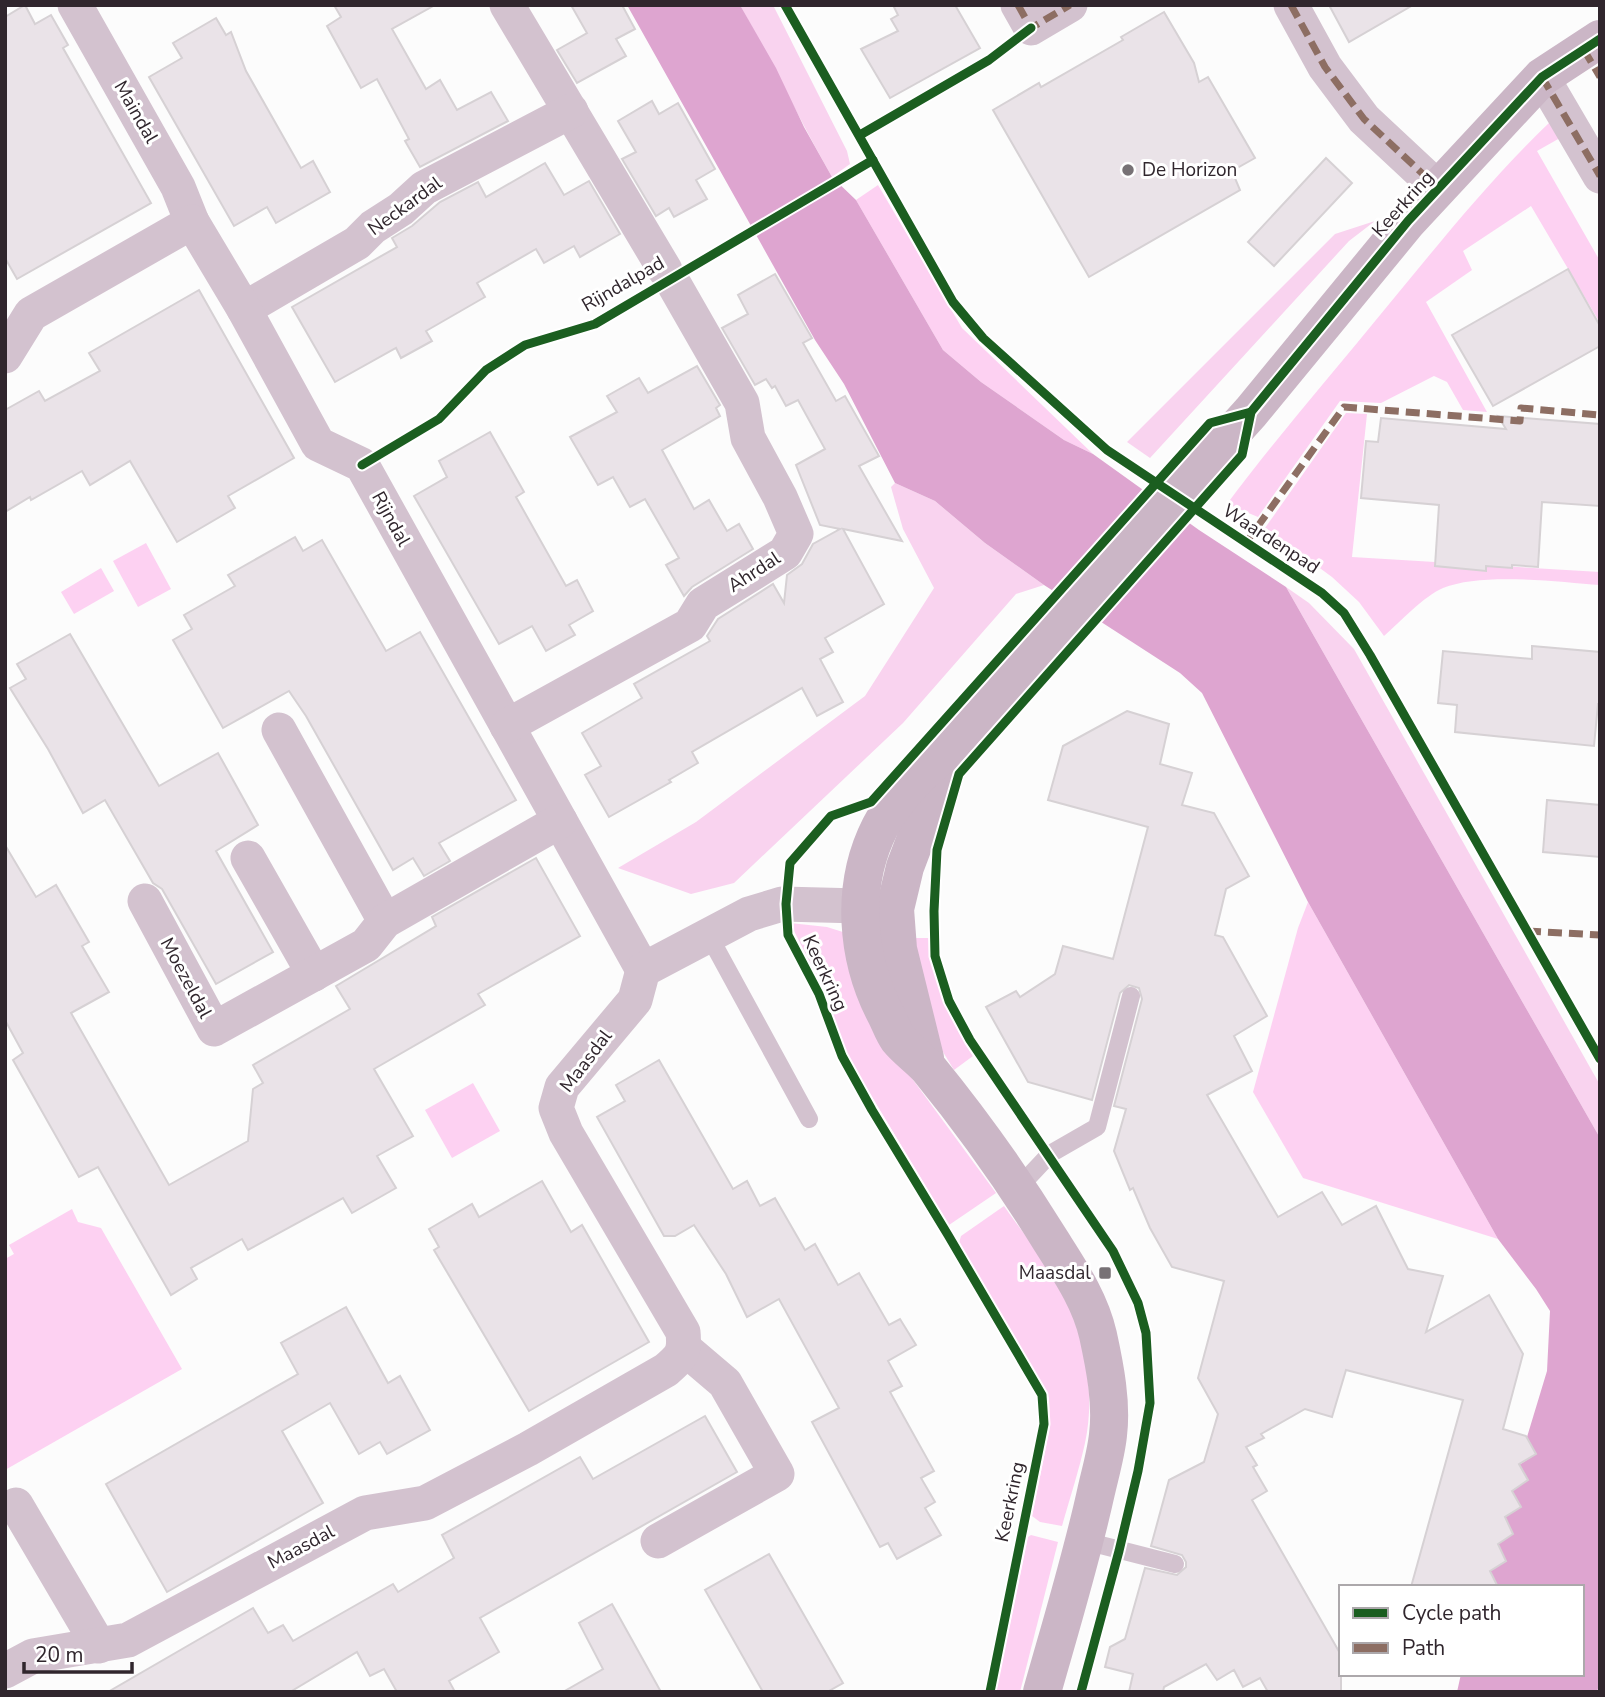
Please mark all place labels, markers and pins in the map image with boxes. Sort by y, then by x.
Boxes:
place label: De Horizon [1142,157,1237,183]
marker: De Horizon [1120,162,1136,178]
place label: Maasdal [1019,1260,1091,1286]
marker: Maasdal [1097,1265,1113,1281]

